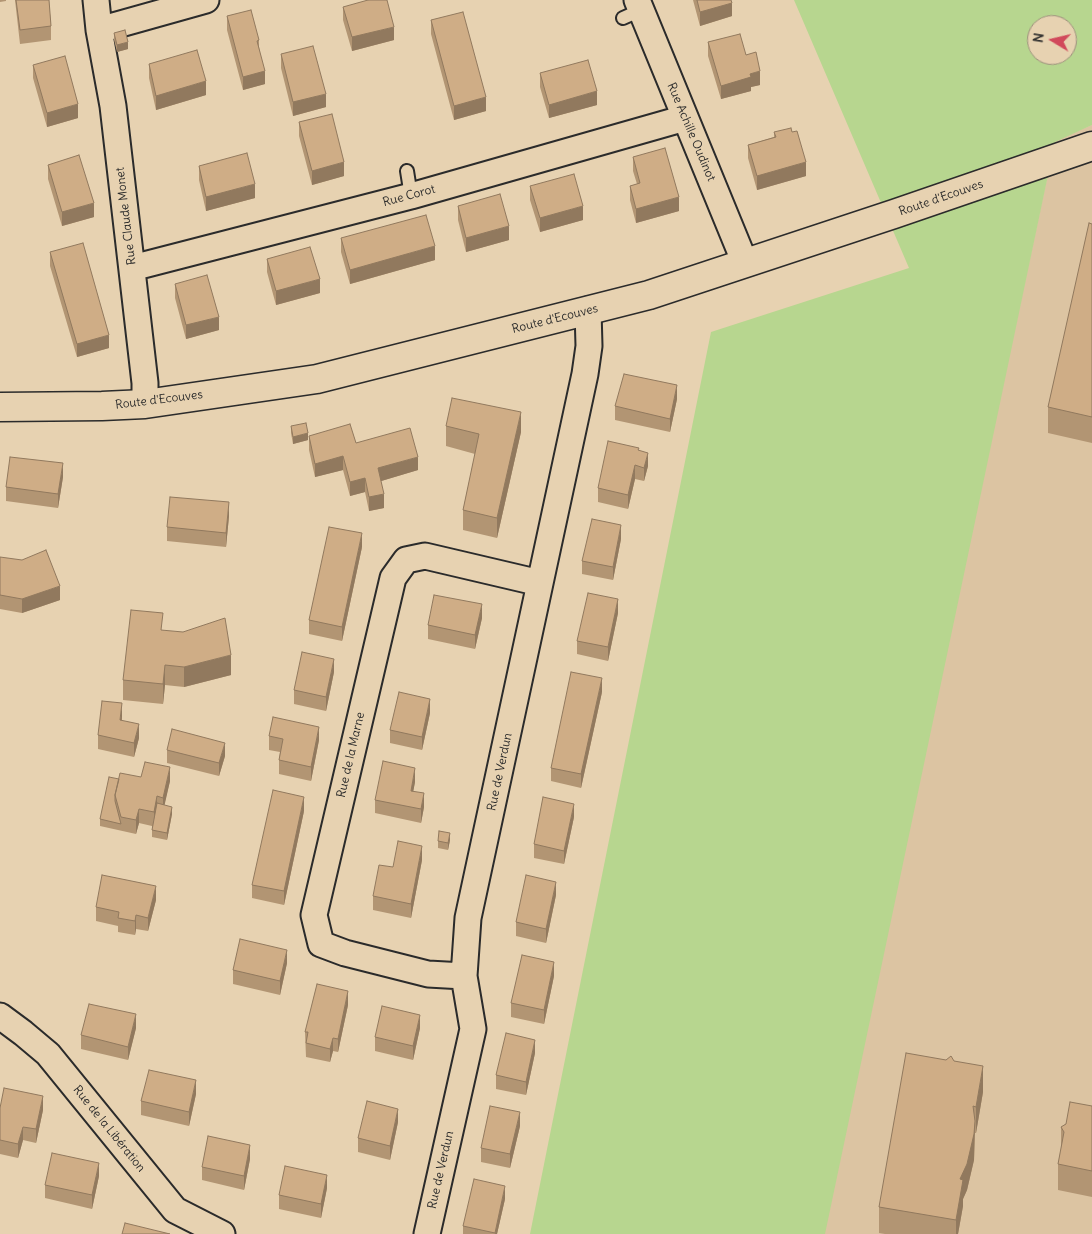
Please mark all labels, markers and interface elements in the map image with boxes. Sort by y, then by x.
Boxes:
north arrow [1027,15,1077,65]
text: N [1029,32,1048,44]
street label: Rue Achille Oudinot [664,81,718,183]
street label: Rue Claude Monet [113,166,139,266]
street label: Route d'Ecouves [897,177,985,219]
street label: Rue Corot [381,182,437,210]
street label: Route d'Ecouves [510,301,600,337]
street label: Route d'Ecouves [114,387,204,413]
street label: Rue de la Marne [334,711,368,799]
street label: Rue de Verdun [485,732,515,812]
street label: Rue de la Libération [70,1083,148,1175]
street label: Rue de Verdun [425,1130,457,1210]

